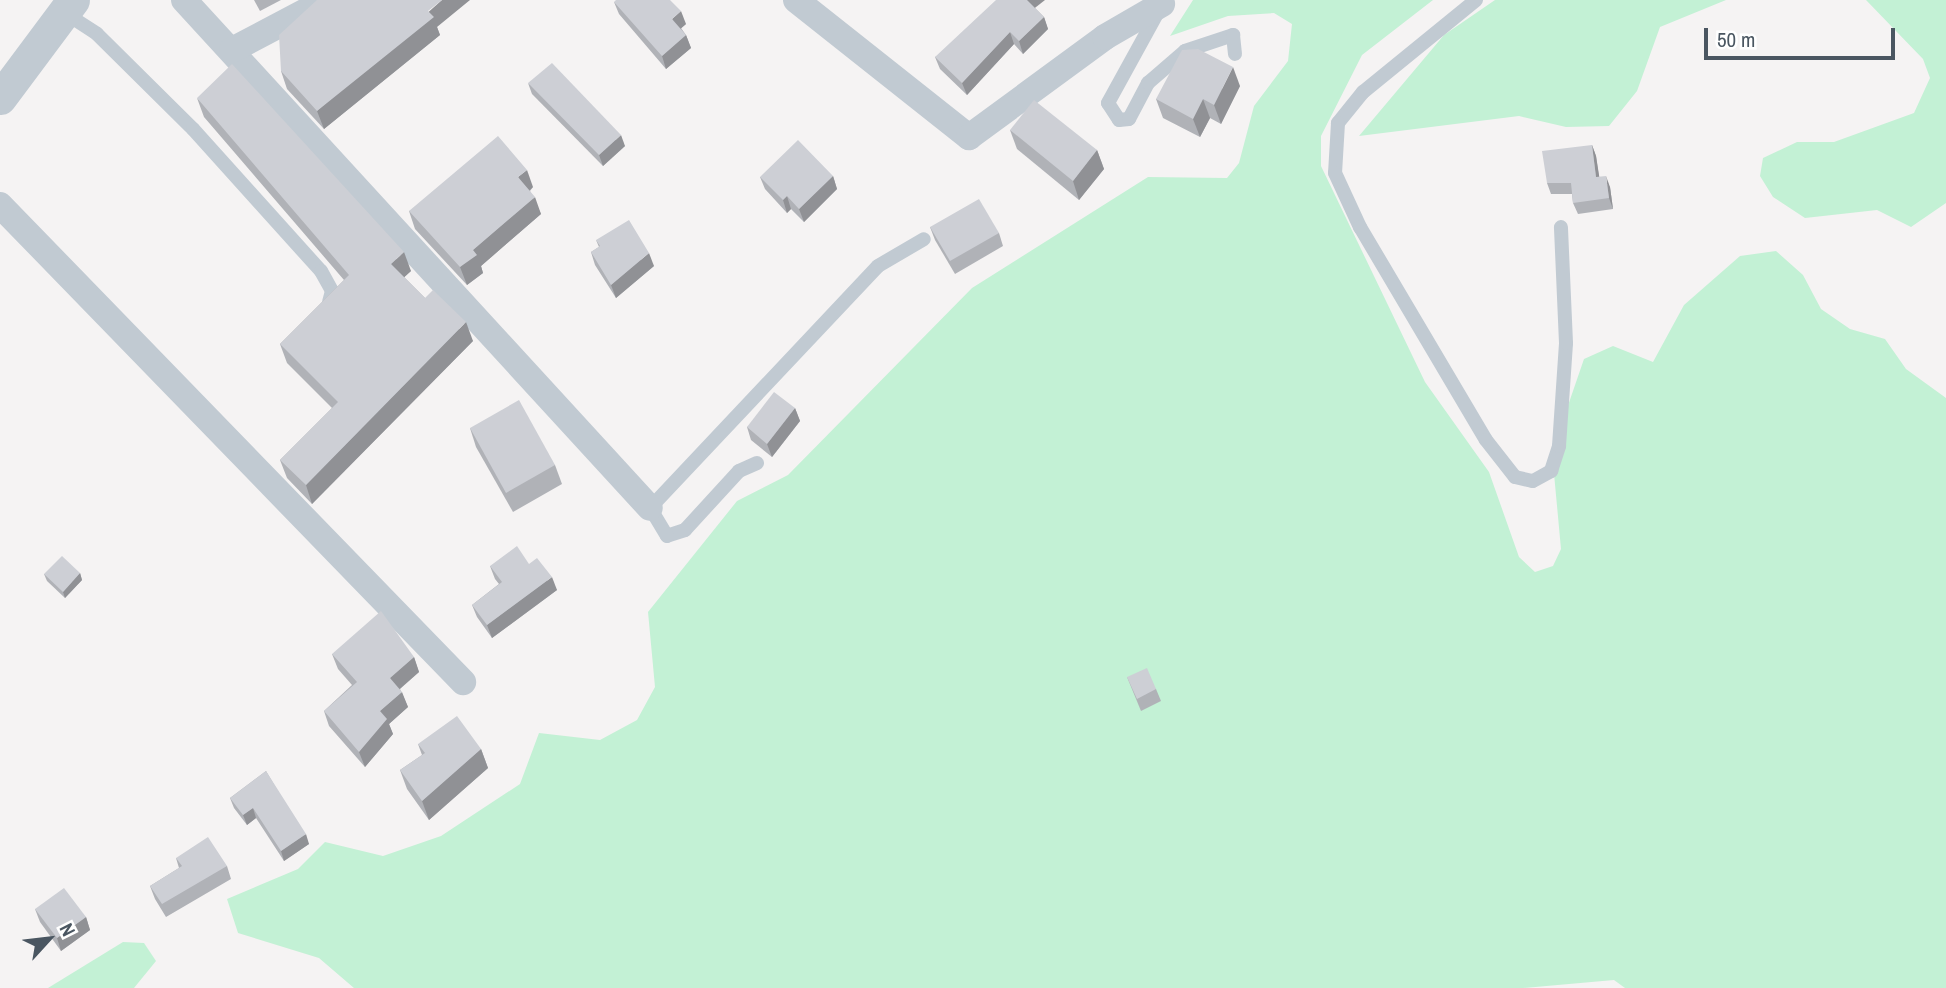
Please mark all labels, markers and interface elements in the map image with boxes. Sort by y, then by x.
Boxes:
scale bar [1708,14,1899,58]
text: 50 m [1717,25,1755,54]
north arrow [14,904,84,974]
text: N [54,919,82,940]

